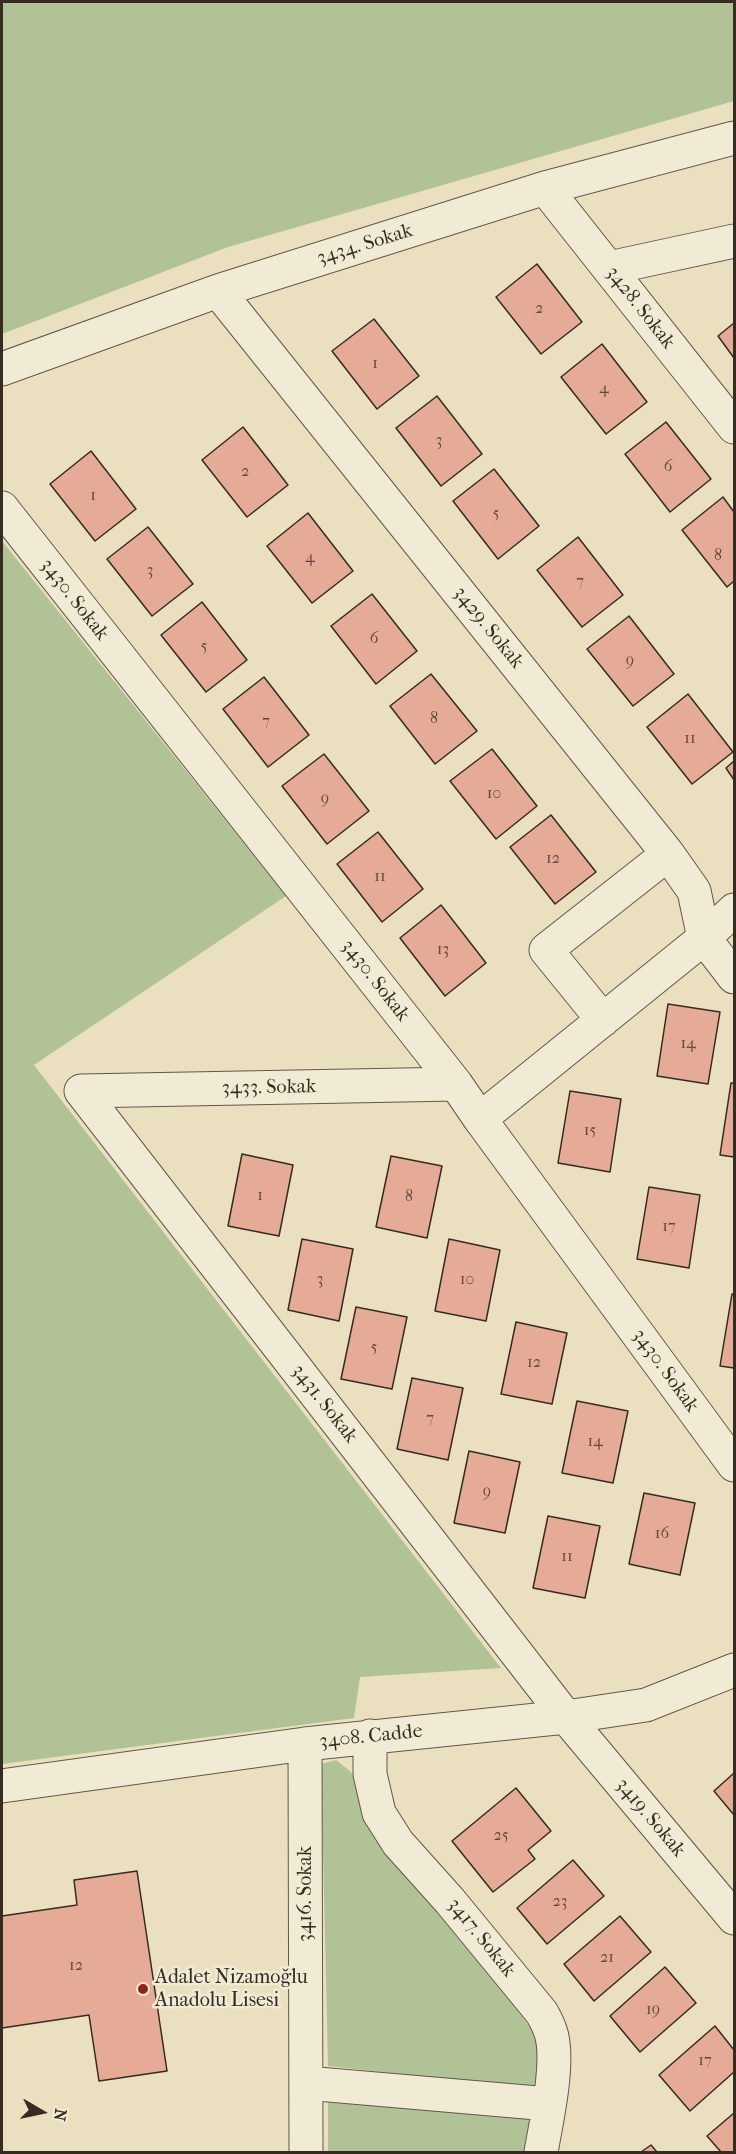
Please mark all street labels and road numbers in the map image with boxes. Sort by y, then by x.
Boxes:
street label: 3434. Sokak [314,219,416,271]
street label: 3428. Sokak [600,262,680,354]
street label: 3430. Sokak [35,554,113,646]
street label: 3429. Sokak [448,582,528,674]
street label: 3430. Sokak [336,935,414,1027]
street label: 3433. Sokak [221,1075,317,1101]
street label: 3430. Sokak [627,1324,703,1418]
street label: 3431. Sokak [286,1360,362,1448]
street label: 3408. Cadde [318,1720,424,1754]
street label: 3419. Sokak [610,1774,690,1862]
street label: 3416. Sokak [294,1846,318,1942]
street label: 3417. Sokak [442,1894,520,1982]

